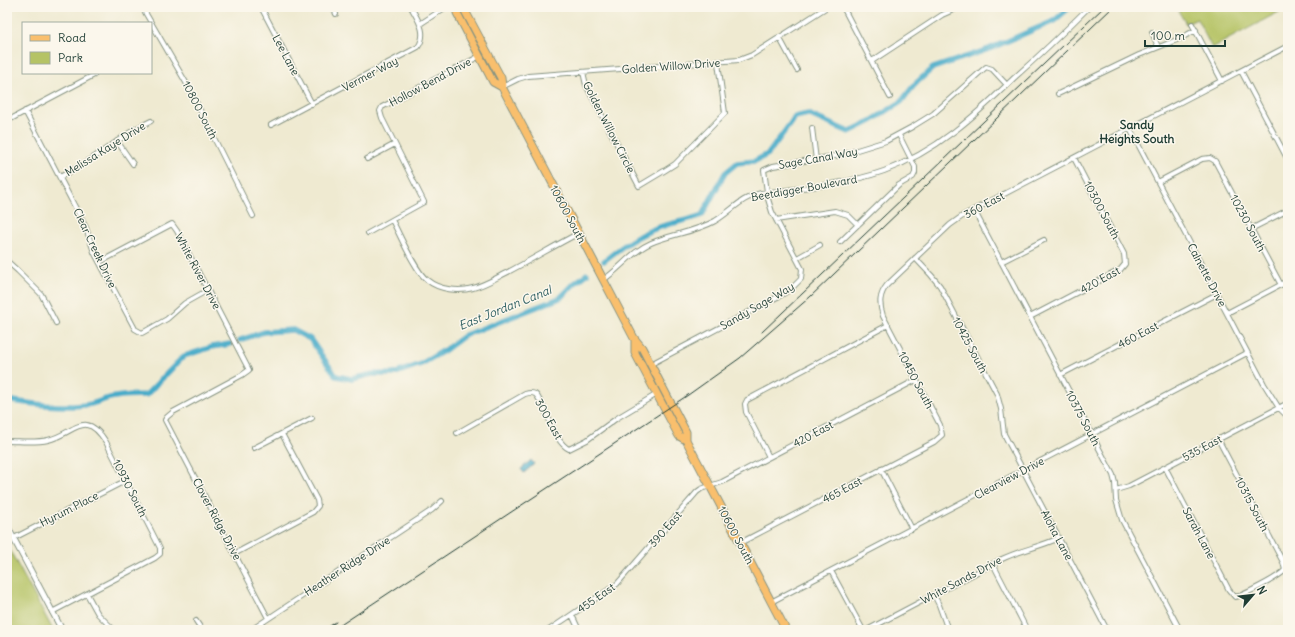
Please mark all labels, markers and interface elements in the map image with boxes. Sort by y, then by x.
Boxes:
legend [22,22,152,74]
scale bar [1145,22,1225,48]
text: 100 m [1151,28,1185,43]
text: Road [58,30,86,45]
street label: Lee Lane [269,32,303,78]
text: Park [58,50,83,65]
street label: Vermer Way [339,53,401,95]
street label: Hollow Bend Drive [387,54,474,110]
street label: Golden Willow Drive [621,56,721,76]
street label: 10800 South [179,78,221,142]
street label: Golden Willow Circle [580,79,638,175]
district label: Sandy Heights South [1100,117,1175,147]
street label: Melissa Kaye Drive [62,119,148,179]
street label: Sage Canal Way [777,144,859,172]
street label: Beetdigger Boulevard [750,172,859,204]
street label: 10300 South [1081,179,1123,241]
street label: 10600 South [547,183,589,245]
street label: 360 East [961,188,1007,221]
street label: 10230 South [1227,192,1269,254]
street label: Clear Creek Drive [70,206,120,290]
street label: White River Drive [172,230,224,312]
street label: Calnette Drive [1184,241,1230,309]
street label: 420 East [1078,263,1123,297]
street label: Sandy Sage Way [717,279,797,333]
water label: East Jordan Canal [456,281,555,333]
street label: 10425 South [949,314,991,376]
street label: 460 East [1115,318,1161,351]
street label: 10450 South [895,349,937,411]
street label: 10375 South [1063,388,1103,448]
street label: 300 East [532,396,566,442]
street label: 420 East [790,417,836,450]
street label: 535 East [1180,432,1224,464]
street label: Clearview Drive [972,454,1047,502]
street label: 10930 South [110,457,150,519]
street label: 465 East [820,474,864,506]
street label: 10315 South [1232,474,1272,534]
street label: Clover Ridge Drive [189,476,245,562]
street label: Hyrum Place [37,488,101,530]
street label: 10600 South [715,504,757,566]
street label: Sarah Lane [1180,505,1218,561]
street label: Aloha Lane [1038,507,1076,563]
street label: 390 East [645,508,685,550]
street label: Heather Ridge Drive [301,533,393,599]
street label: White Sands Drive [918,553,1004,607]
north arrow [1233,575,1273,615]
street label: 455 East [574,580,618,616]
text: N [1254,584,1270,597]

